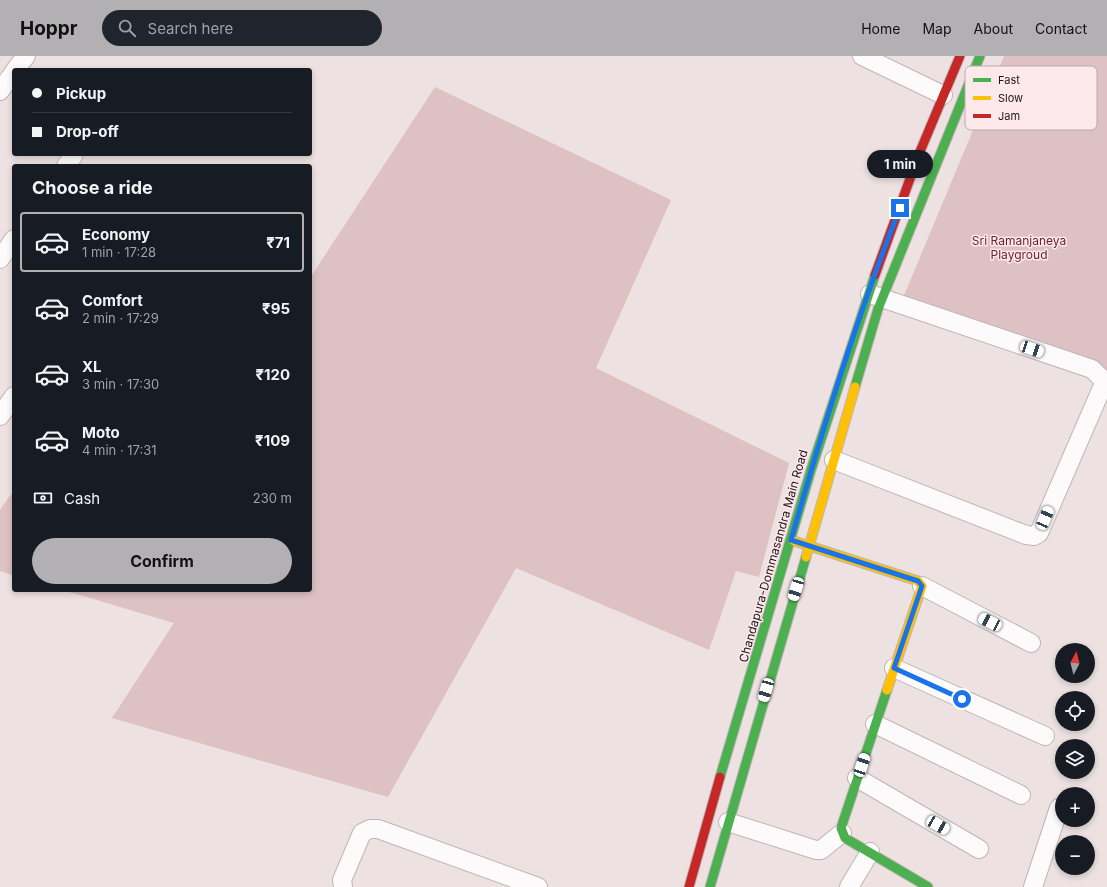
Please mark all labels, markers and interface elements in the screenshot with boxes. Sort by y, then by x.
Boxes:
search box [102,10,382,46]
text: Hoppr [20,17,78,40]
icon: search [116,17,138,39]
text: Search here [148,19,233,38]
text: Home [861,20,900,37]
text: Map [922,20,952,37]
text: About [974,20,1013,37]
text: Contact [1035,20,1087,37]
legend [965,66,1097,130]
text: Fast [998,73,1020,87]
text: Pickup [56,84,106,103]
text: Slow [998,91,1023,105]
text: Jam [998,109,1020,123]
text: Drop-off [56,122,119,141]
callout: 1 min [867,150,933,178]
text: 1 min [884,156,916,172]
text: Choose a ride [32,177,153,198]
route end [891,199,909,217]
icon: car [34,224,70,260]
text: Economy [82,225,150,244]
text: ₹71 [266,233,290,252]
park label: Sri Ramanjaneya Playgroud [972,233,1066,262]
text: 1 min · 17:28 [82,244,156,260]
icon: car [34,290,70,326]
text: Comfort [82,291,143,310]
text: ₹95 [262,299,290,318]
text: 2 min · 17:29 [82,310,159,326]
car [1019,339,1045,359]
icon: car [34,356,70,392]
text: XL [82,357,102,376]
text: ₹120 [255,365,290,384]
text: 3 min · 17:30 [82,376,159,392]
icon: car [34,422,70,458]
text: Moto [82,423,120,442]
text: ₹109 [255,431,290,450]
text: 4 min · 17:31 [82,442,157,458]
street label: Chandapura-Dommasandra Main Road [735,448,811,664]
icon: cash [32,487,54,509]
text: Cash [64,489,100,508]
text: 230 m [253,490,292,506]
car [1035,505,1055,531]
button: Confirm [32,538,292,584]
car [787,576,805,602]
car [977,611,1003,633]
north arrow [1055,643,1095,683]
map controls [1055,643,1095,875]
car [757,677,775,703]
route start [953,690,971,708]
button: locate [1055,691,1095,731]
button: layers [1055,739,1095,779]
car [853,752,871,778]
button: + [1055,787,1095,827]
car [925,814,951,836]
button: − [1055,835,1095,875]

